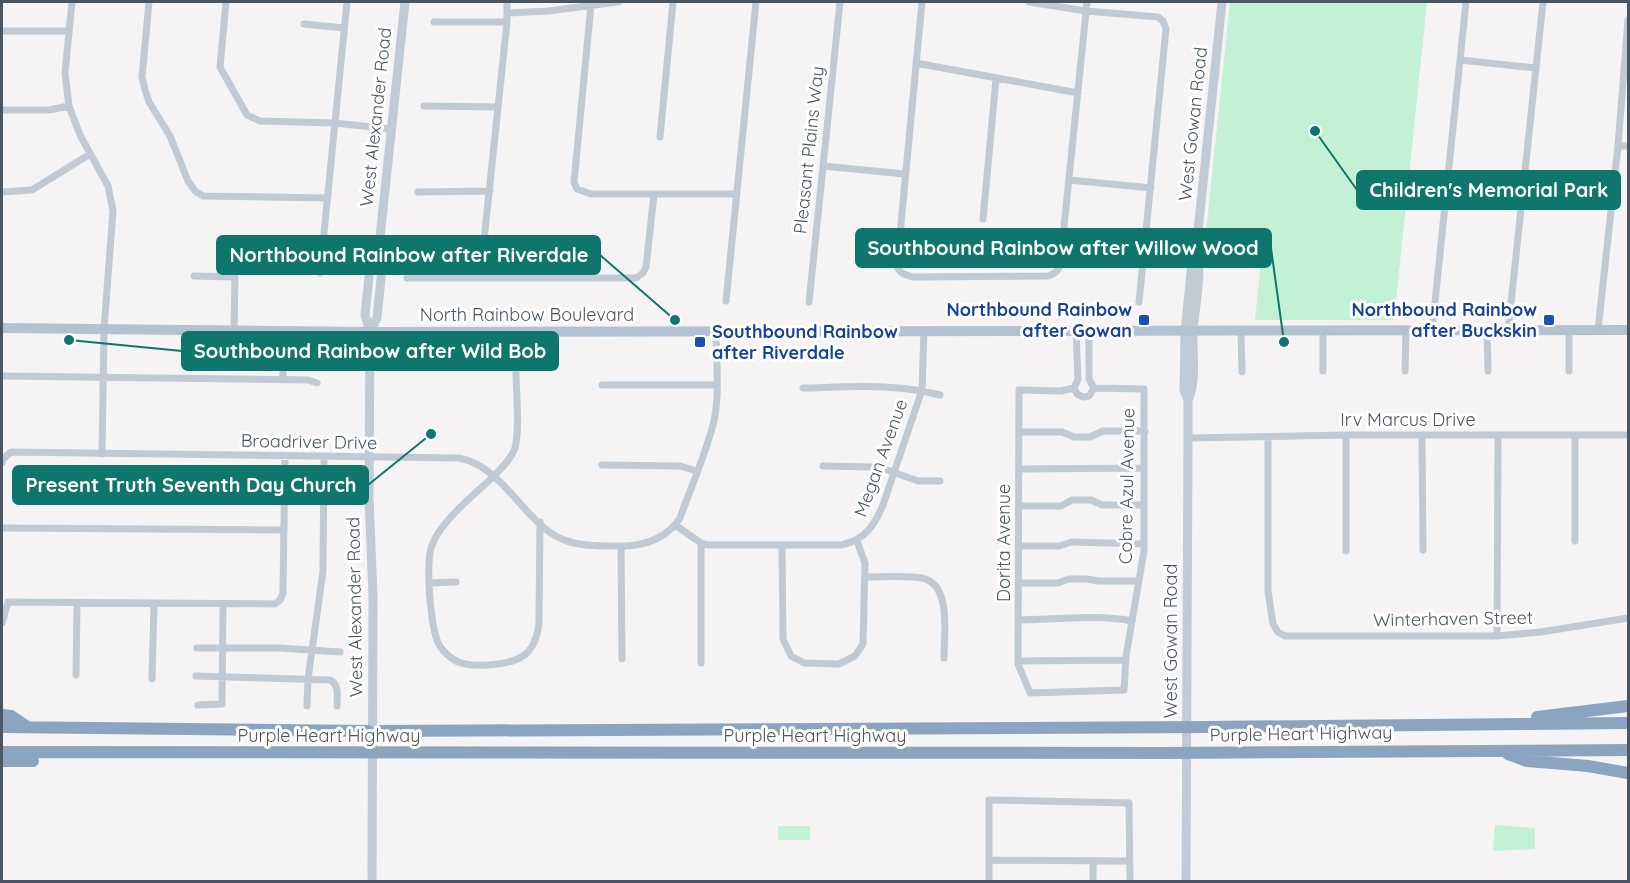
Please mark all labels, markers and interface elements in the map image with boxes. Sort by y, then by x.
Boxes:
street label: West Alexander Road [355,26,396,208]
street label: West Gowan Road [1173,46,1212,202]
street label: Pleasant Plains Way [788,65,829,235]
callout: Children's Memorial Park [1357,171,1620,209]
text: Children's Memorial Park [1370,177,1608,202]
callout: Southbound Rainbow after Willow Wood [856,229,1271,267]
text: Southbound Rainbow after Willow Wood [867,235,1259,260]
callout: Northbound Rainbow after Riverdale [217,236,600,274]
text: Northbound Rainbow after Riverdale [230,242,588,267]
place label: Northbound Rainbow after Gowan [947,298,1132,342]
place label: Northbound Rainbow after Buckskin [1352,298,1537,342]
street label: North Rainbow Boulevard [420,303,634,326]
marker: Northbound Rainbow after Gowan [1137,313,1151,327]
marker: Northbound Rainbow after Buckskin [1542,313,1556,327]
place label: Southbound Rainbow after Riverdale [712,320,898,364]
callout: Southbound Rainbow after Wild Bob [182,332,558,370]
marker: Southbound Rainbow after Riverdale [693,335,707,349]
text: Southbound Rainbow after Wild Bob [194,338,546,363]
street label: Megan Avenue [849,396,913,520]
street label: Cobre Azul Avenue [1114,408,1139,564]
street label: Irv Marcus Drive [1340,408,1476,431]
street label: Broadriver Drive [241,429,377,454]
callout: Present Truth Seventh Day Church [13,466,368,504]
text: Present Truth Seventh Day Church [25,472,357,497]
street label: Dorita Avenue [992,484,1015,602]
street label: West Alexander Road [341,517,368,697]
street label: West Gowan Road [1159,564,1182,718]
street label: Winterhaven Street [1373,606,1533,631]
street label: Purple Heart Highway [1209,720,1393,747]
street label: Purple Heart Highway [238,724,420,747]
street label: Purple Heart Highway [724,724,906,747]

